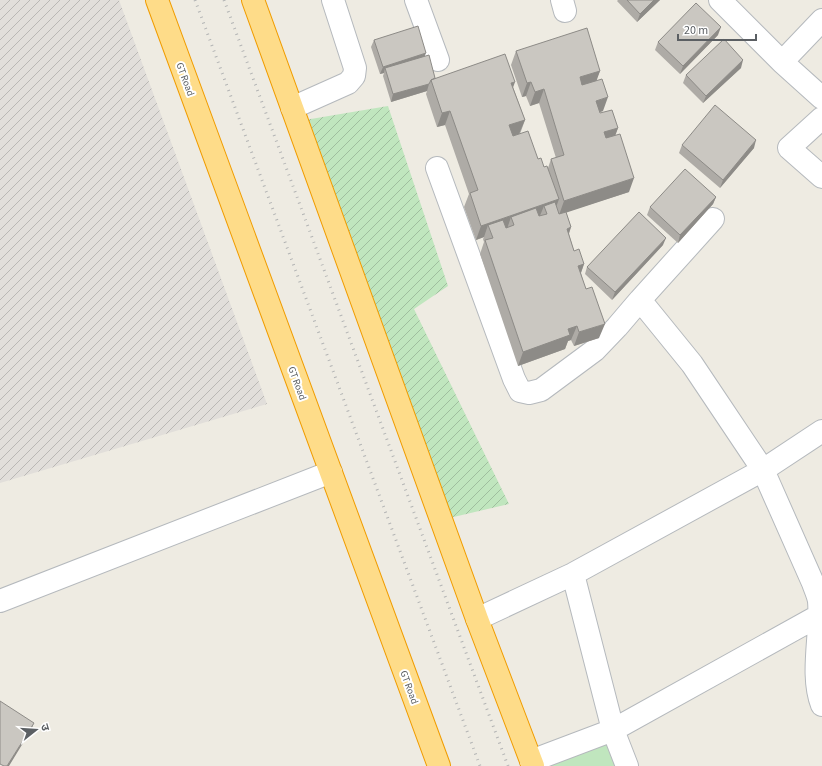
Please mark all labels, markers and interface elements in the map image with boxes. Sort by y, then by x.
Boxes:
scale bar [678,16,756,42]
text: 20 m [684,22,708,39]
street label: GT Road [173,61,198,98]
street label: GT Road [285,365,310,402]
street label: GT Road [397,669,422,706]
north arrow [16,710,56,750]
text: उ [37,722,53,733]

